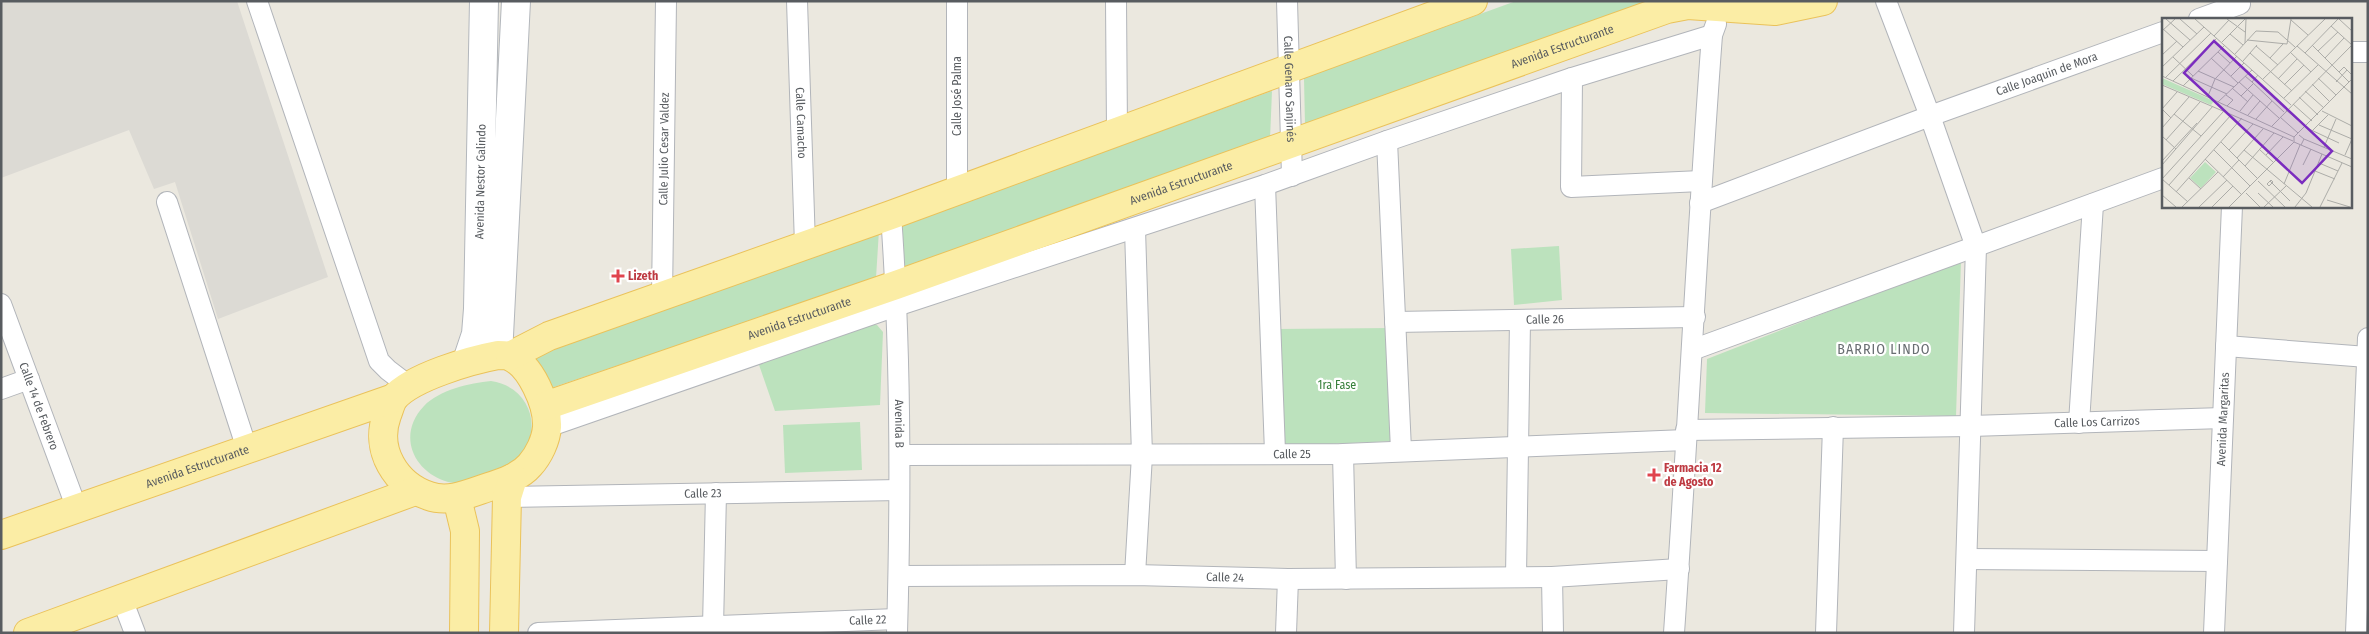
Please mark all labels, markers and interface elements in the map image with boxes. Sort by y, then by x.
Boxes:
inset map [2162,18,2352,208]
street label: Avenida Estructurante [1509,22,1616,71]
street label: Calle Genaro Sanjinés [1281,36,1298,142]
street label: Calle Joaquin de Mora [1994,49,2099,99]
street label: Calle José Palma [950,56,964,136]
street label: Calle Camacho [793,87,809,159]
street label: Calle Julio Cesar Valdez [656,92,672,206]
street label: Avenida Nestor Galindo [472,124,489,239]
street label: Avenida Estructurante [1128,158,1234,208]
place label: Lizeth [628,269,658,283]
marker: Lizeth [612,270,624,282]
street label: Avenida Estructurante [746,294,853,343]
street label: Calle 26 [1526,312,1564,327]
district label: BARRIO LINDO [1837,341,1931,358]
street label: Calle 14 de Febrero [16,360,62,452]
street label: Avenida Margaritas [2214,372,2232,466]
park label: 1ra Fase [1318,378,1356,392]
street label: Avenida B [892,399,906,449]
street label: Calle Los Carrizos [2054,414,2140,430]
street label: Avenida Estructurante [144,442,251,491]
street label: Calle 25 [1273,447,1311,461]
place label: Farmacia 12 de Agosto [1664,461,1722,489]
marker: Farmacia 12 de Agosto [1648,469,1660,481]
street label: Calle 23 [684,486,722,501]
street label: Calle 24 [1206,570,1244,585]
street label: Calle 22 [849,612,887,628]

